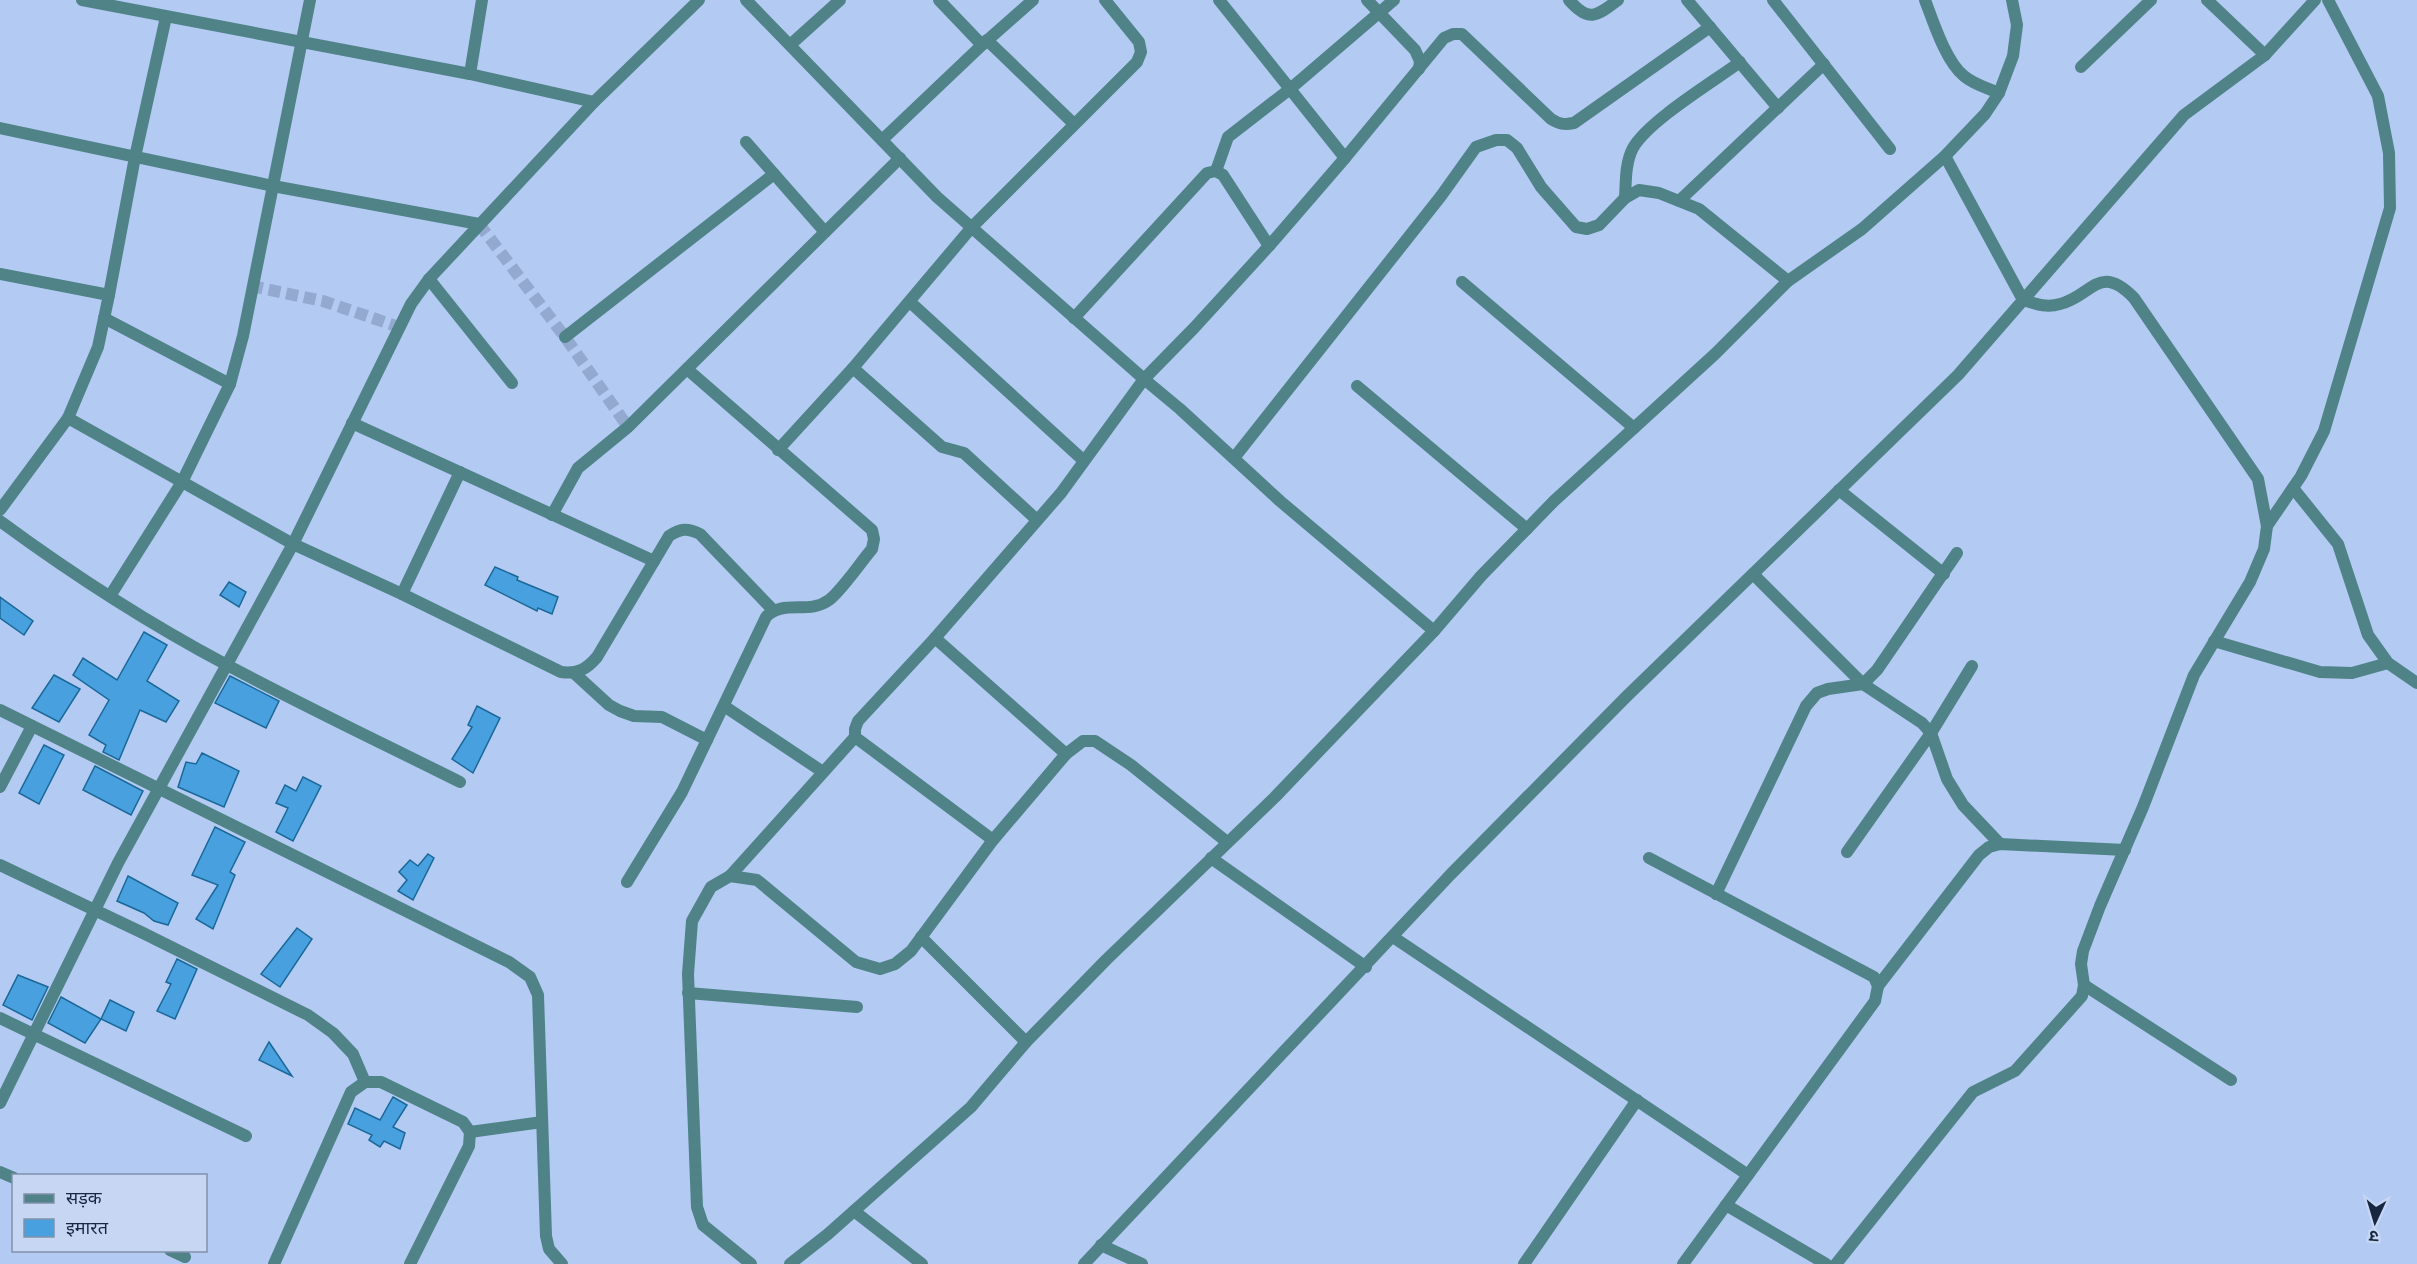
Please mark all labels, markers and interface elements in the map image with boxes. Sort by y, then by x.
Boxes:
legend [12,1174,207,1252]
text: सड़क [66,1187,103,1209]
north arrow [2345,1192,2405,1252]
text: इमारत [66,1217,109,1239]
text: उ [2368,1227,2379,1246]

